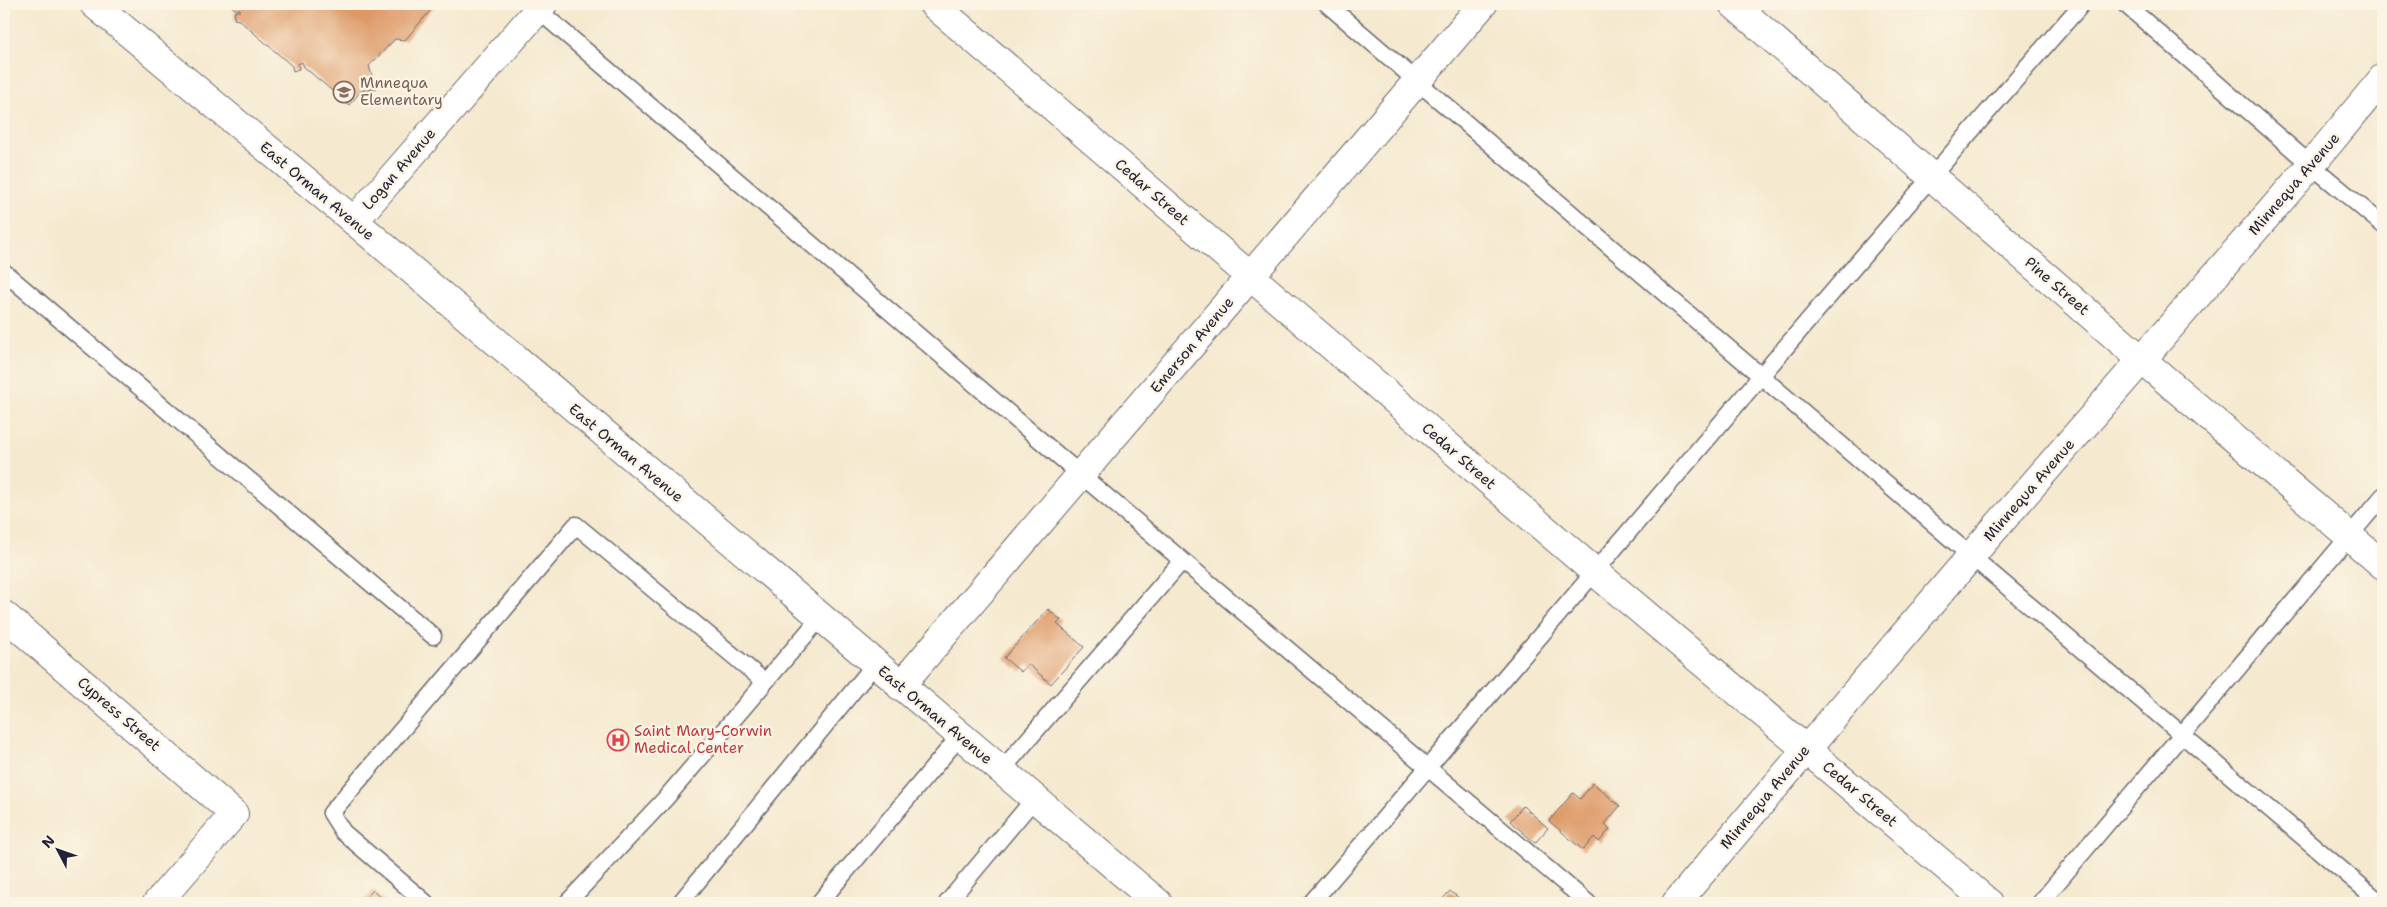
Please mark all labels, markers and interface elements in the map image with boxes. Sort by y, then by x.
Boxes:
place label: Mnnequa Elementary [360,73,443,110]
school or university icon: Mnnequa Elementary [332,80,356,104]
street label: Logan Avenue [358,124,440,214]
street label: Minnequa Avenue [2244,128,2344,240]
street label: East Orman Avenue [255,137,379,245]
street label: Cedar Street [1111,154,1193,230]
street label: Pine Street [2020,252,2094,320]
street label: Emerson Avenue [1146,293,1238,397]
street label: East Orman Avenue [564,399,688,507]
street label: Cedar Street [1418,418,1500,494]
street label: Minnequa Avenue [1979,434,2079,546]
street label: East Orman Avenue [873,661,997,769]
street label: Cypress Street [73,672,165,756]
place label: Saint Mary-Corwin Medical Center [634,721,772,758]
hospital icon: Saint Mary-Corwin Medical Center [606,728,630,752]
street label: Minnequa Avenue [1716,741,1814,853]
street label: Cedar Street [1818,757,1902,831]
north arrow [32,824,82,874]
text: N [38,831,59,852]

